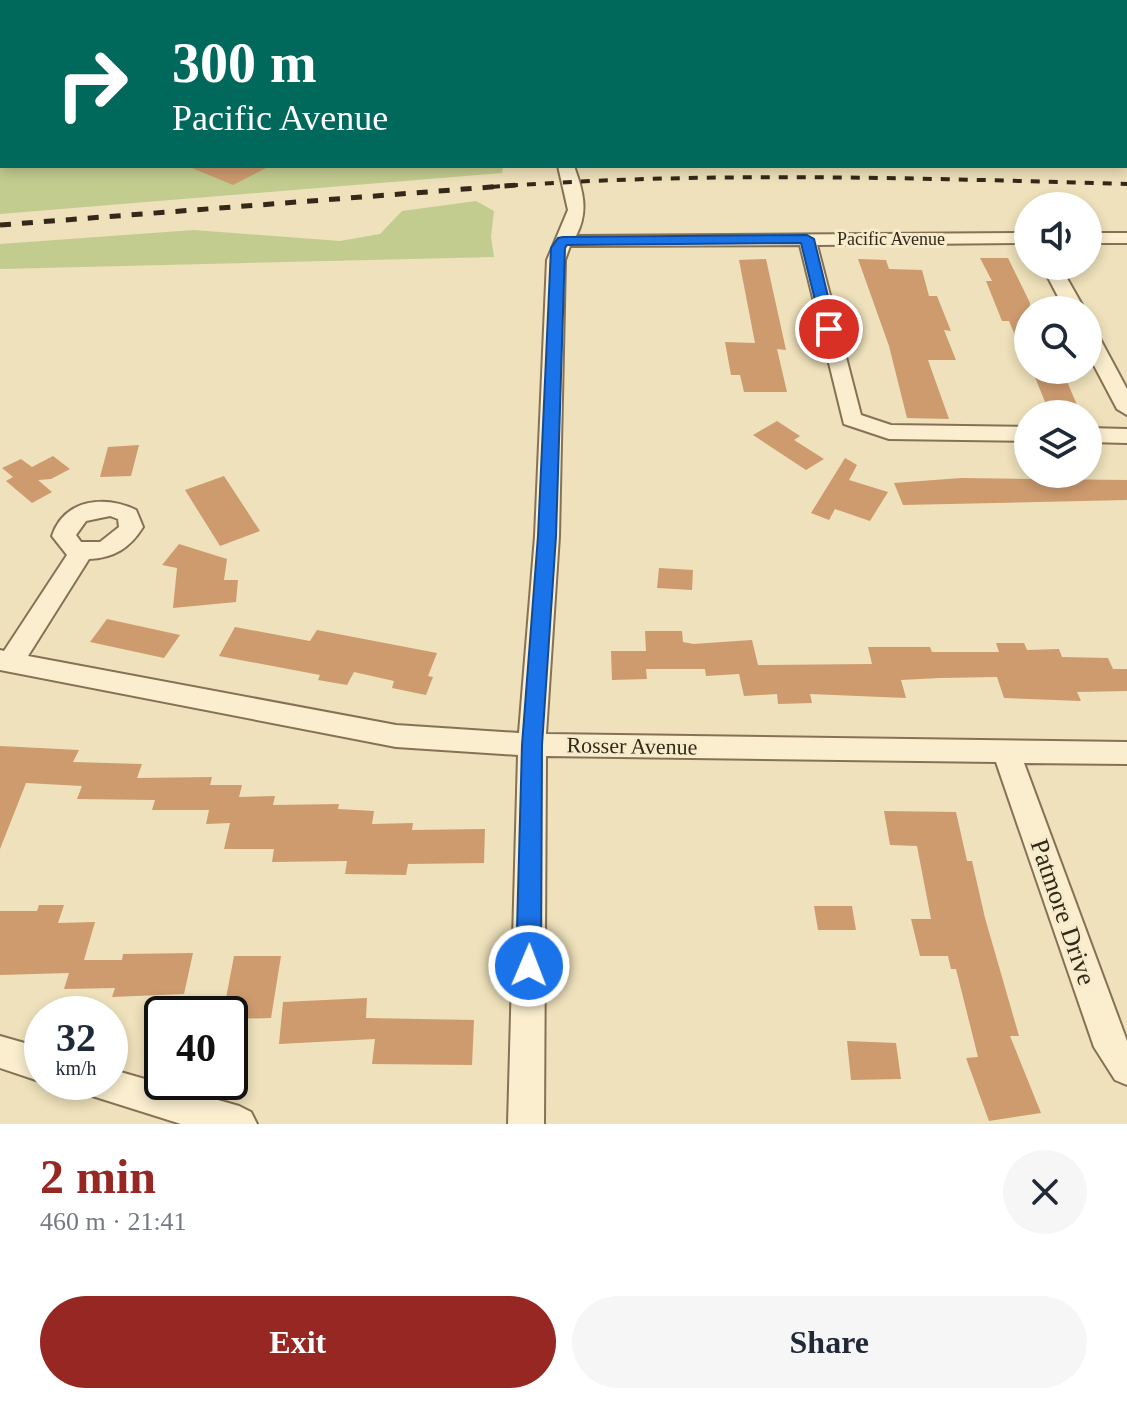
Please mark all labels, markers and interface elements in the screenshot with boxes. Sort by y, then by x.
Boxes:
icon: right [40,32,144,136]
text: 300 m [172,32,317,94]
text: Pacific Avenue [172,98,388,138]
map controls [1014,192,1102,488]
button: sound [1014,192,1102,280]
street label: Pacific Avenue [837,229,945,249]
pin [795,295,863,363]
button: search [1014,296,1102,384]
icon: arrive [807,307,851,351]
button: layers [1014,400,1102,488]
street label: Rosser Avenue [566,732,698,760]
street label: Patmore Drive [1024,835,1102,989]
position arrow [487,924,571,1008]
speed limit sign: 40 [144,996,248,1100]
text: 32 [56,1015,96,1060]
text: km/h [55,1057,97,1079]
text: 2 min [40,1150,156,1203]
button: close [1003,1150,1087,1234]
text: 460 m · 21:41 [40,1207,187,1236]
button: Exit [40,1296,556,1388]
button: Share [572,1296,1087,1388]

